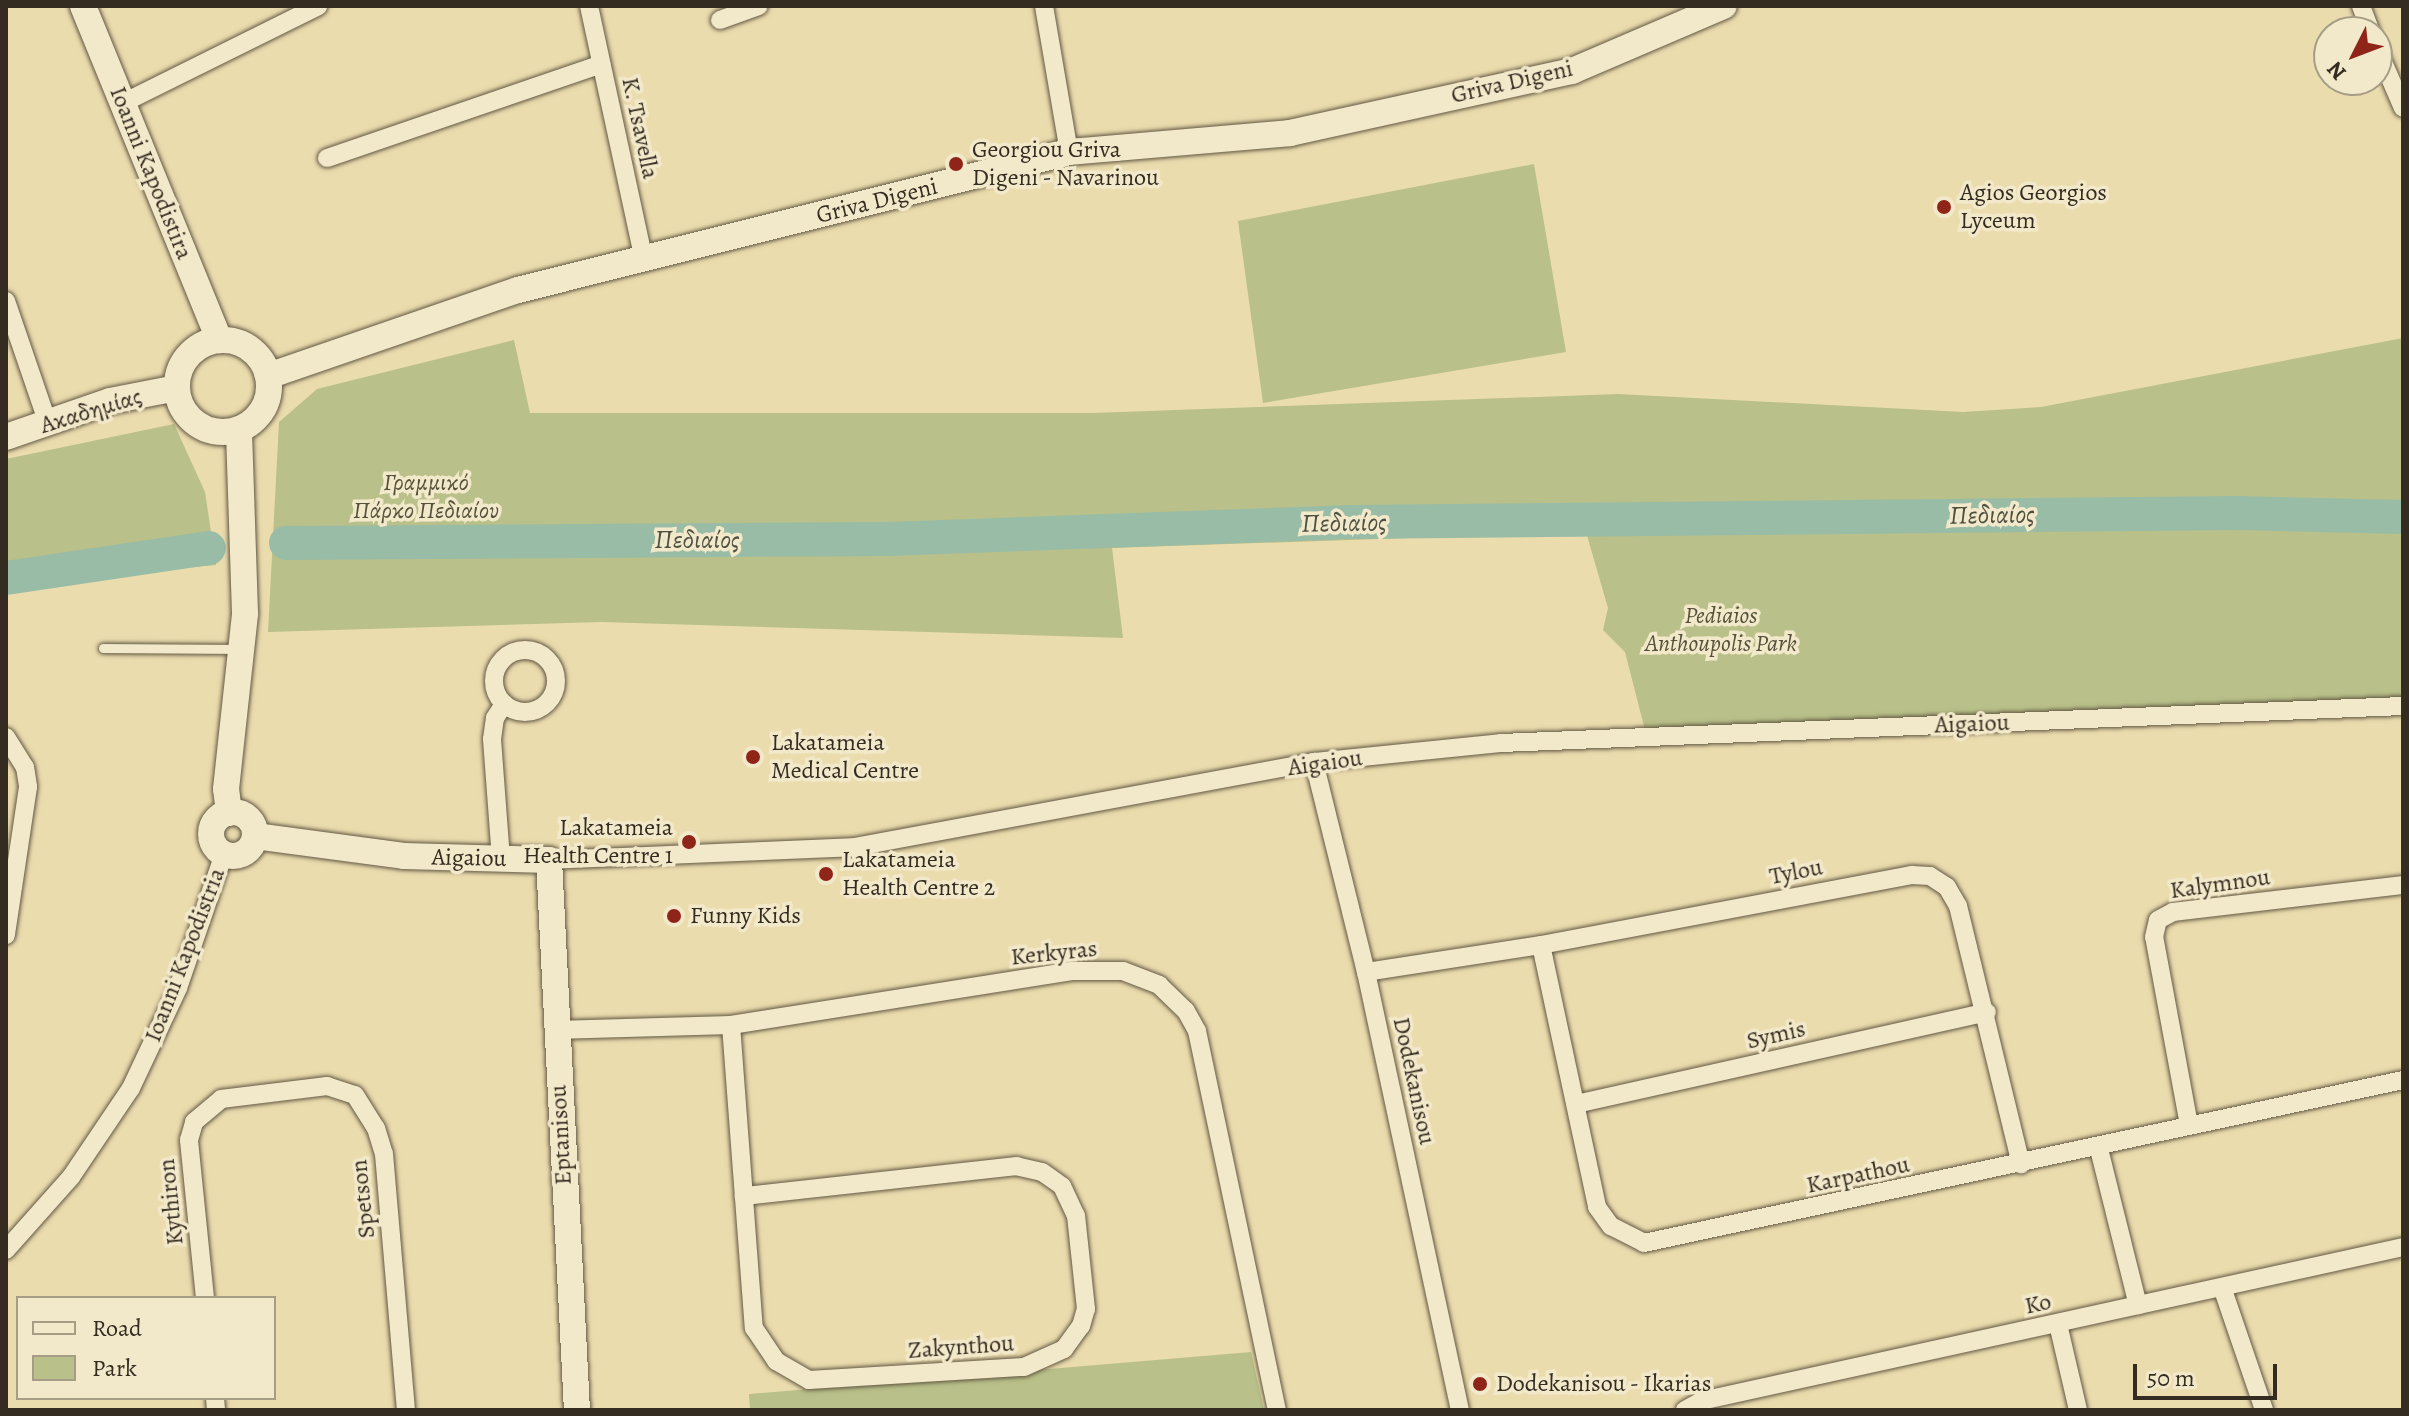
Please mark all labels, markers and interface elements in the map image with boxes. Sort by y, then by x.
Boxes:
north arrow [2313,16,2393,96]
street label: Griva Digeni [1448,54,1576,110]
text: N [2320,55,2353,87]
street label: K. Tsavella [615,74,665,182]
street label: Ioanni Kapodistira [103,82,199,264]
place label: Georgiou Griva Digeni - Navarinou [972,136,1160,192]
marker: Georgiou Griva Digeni - Navarinou [947,155,965,173]
street label: Griva Digeni [813,172,941,230]
place label: Agios Georgios Lyceum [1960,179,2107,235]
marker: Agios Georgios Lyceum [1935,198,1953,216]
street label: Ακαδημίας [37,382,145,440]
park label: Γραμμικό Πάρκο Πεδιαίου [353,469,499,525]
water label: Πεδιαίος [1949,499,2035,531]
water label: Πεδιαίος [1301,507,1387,539]
water label: Πεδιαίος [654,524,740,556]
park label: Pediaios Anthoupolis Park [1645,602,1797,658]
street label: Aigaiou [1934,708,2010,740]
place label: Lakatameia Medical Centre [771,729,919,785]
street label: Aigaiou [1286,744,1364,782]
marker: Lakatameia Medical Centre [742,746,764,768]
place label: Lakatameia Health Centre 1 [523,814,673,870]
marker: Lakatameia Health Centre 1 [680,833,698,851]
street label: Aigaiou [431,843,507,873]
place label: Lakatameia Health Centre 2 [842,846,995,902]
street label: Tylou [1767,853,1825,891]
street label: Kalymnou [2168,863,2272,905]
street label: Ioanni Kapodistria [139,864,231,1046]
marker: Lakatameia Health Centre 2 [817,865,835,883]
place label: Funny Kids [690,902,801,930]
marker: Funny Kids [665,907,683,925]
street label: Kerkyras [1009,934,1099,972]
street label: Symis [1744,1014,1808,1056]
street label: Dodekanisou [1386,1015,1442,1147]
street label: Eptanisou [544,1084,578,1186]
street label: Karpathou [1804,1150,1912,1200]
street label: Kythiron [152,1157,190,1247]
street label: Spetson [345,1158,381,1240]
street label: Ko [2022,1287,2054,1321]
legend [16,1296,276,1400]
text: Road [92,1312,142,1344]
street label: Zakynthou [907,1329,1015,1365]
scale bar [2137,1348,2281,1398]
text: Park [92,1352,137,1384]
text: 50 m [2147,1362,2195,1394]
place label: Dodekanisou - Ikarias [1496,1370,1712,1398]
marker: Dodekanisou - Ikarias [1471,1375,1489,1393]

